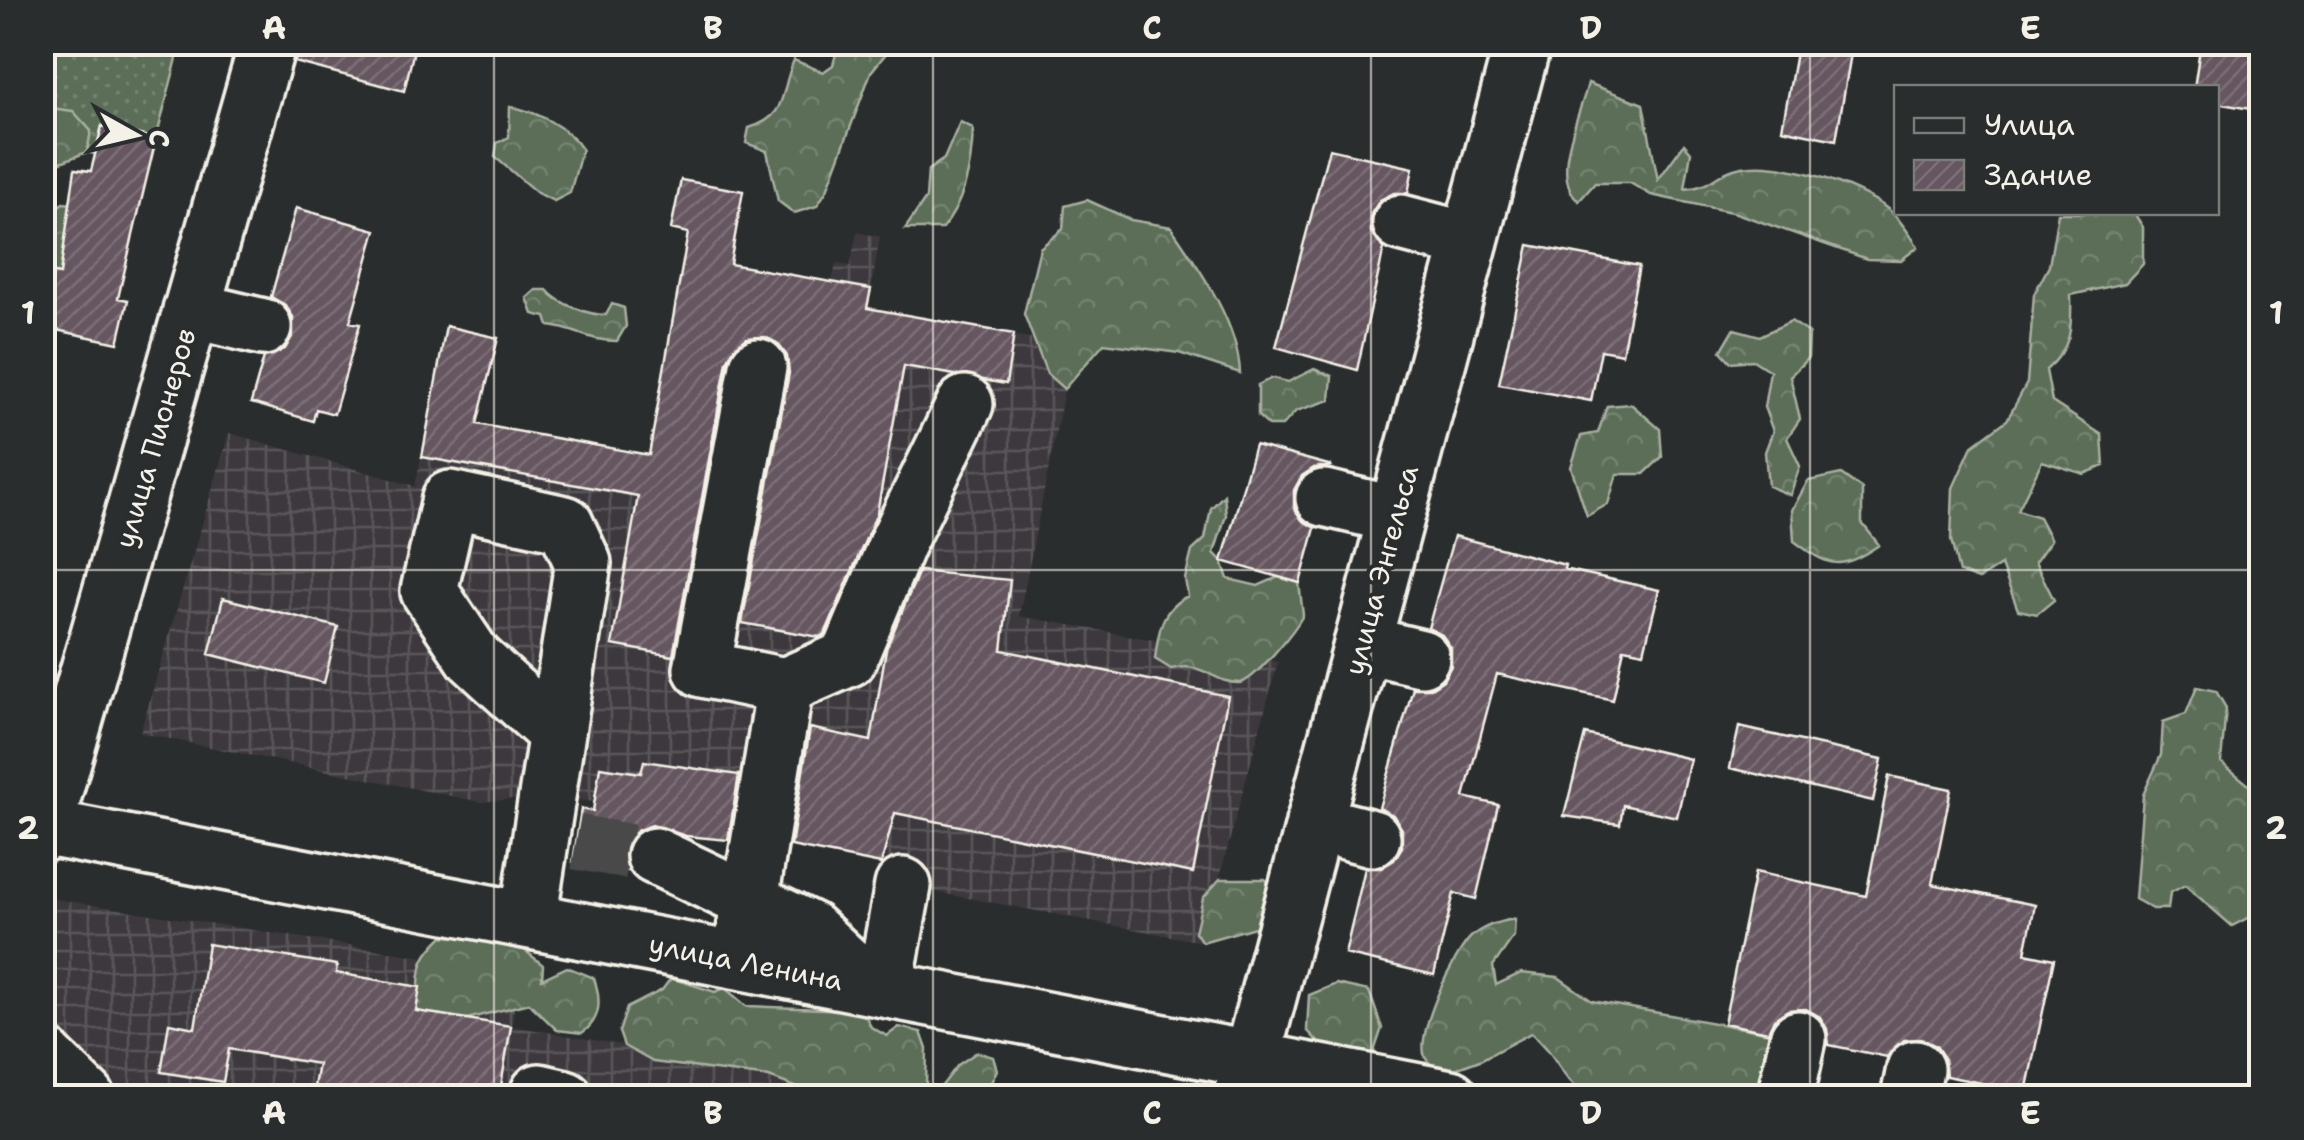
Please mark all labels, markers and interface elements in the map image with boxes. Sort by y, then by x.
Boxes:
text: A [262,6,286,49]
text: B [703,6,723,49]
text: C [1142,6,1162,49]
text: D [1580,6,1602,49]
text: E [2019,6,2041,49]
north arrow [85,85,185,185]
legend [1894,85,2219,215]
text: Улица [1984,104,2075,145]
text: С [140,127,180,150]
text: Здание [1984,154,2093,195]
text: 1 [21,291,35,334]
text: 1 [2269,291,2283,334]
street label: улица Пионеров [105,324,205,552]
street label: улица Энгельса [1335,461,1427,679]
text: 2 [17,806,39,849]
text: 2 [2265,806,2287,849]
street label: улица Ленина [646,925,846,999]
text: A [262,1091,286,1134]
text: B [703,1091,723,1134]
text: C [1142,1091,1162,1134]
text: D [1580,1091,1602,1134]
text: E [2019,1091,2041,1134]

